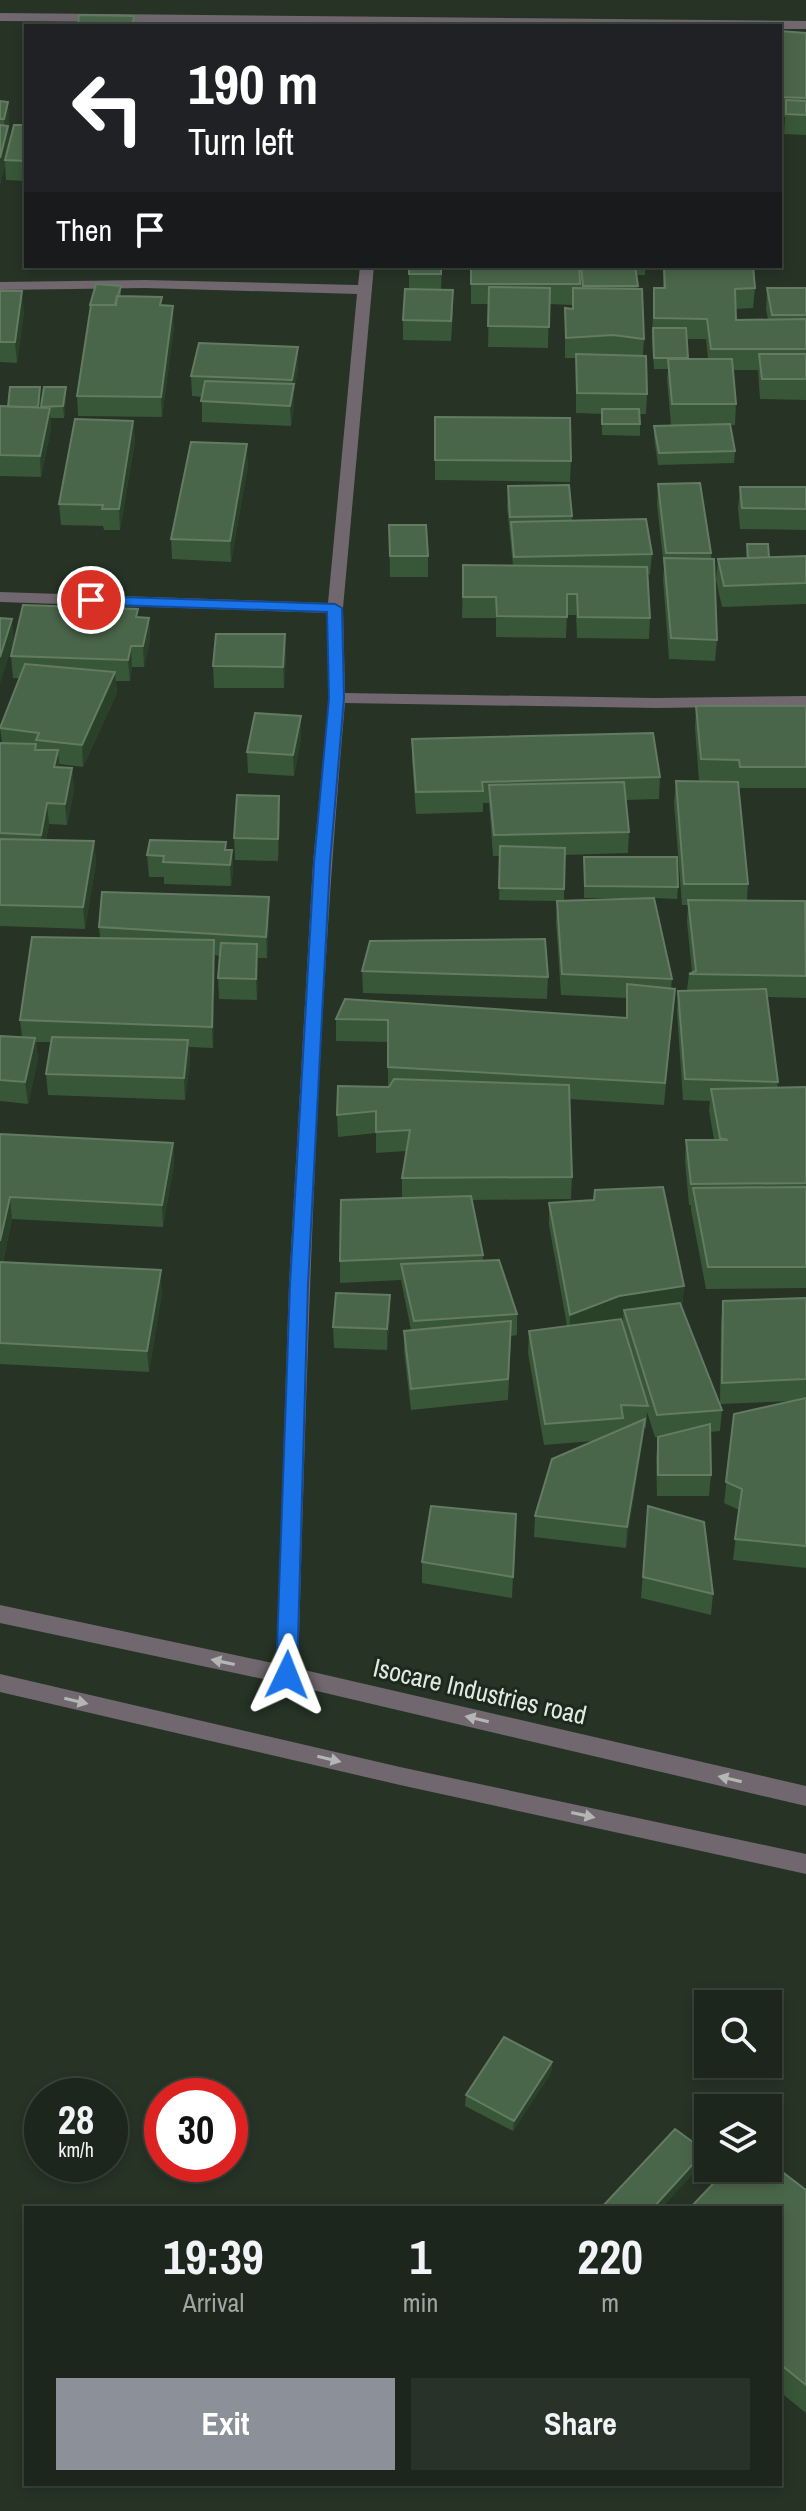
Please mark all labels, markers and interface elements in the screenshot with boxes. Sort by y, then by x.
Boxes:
text: 190 m [188,46,318,121]
icon: left [56,56,160,160]
text: Turn left [188,118,294,166]
icon: arrive [128,208,172,252]
text: Then [56,210,112,250]
pin [57,566,125,634]
icon: arrive [69,578,113,622]
position arrow [245,1633,329,1717]
street label: Isocare Industries road [370,1649,590,1733]
one-way arrow [210,1655,235,1668]
one-way arrow [64,1695,89,1708]
one-way arrow [464,1712,489,1725]
one-way arrow [317,1753,342,1766]
one-way arrow [717,1772,742,1785]
one-way arrow [571,1809,596,1822]
map controls [694,1990,782,2182]
button: search [694,1990,782,2078]
speed limit sign: 30 [144,2078,248,2182]
text: 28 [58,2093,94,2146]
button: layers [694,2094,782,2182]
text: km/h [58,2136,94,2163]
text: 19:39 [163,2224,264,2289]
text: 1 [410,2224,431,2289]
text: 220 [577,2224,643,2289]
text: Arrival [183,2285,244,2320]
text: min [403,2285,438,2320]
text: m [601,2285,619,2320]
button: Exit [56,2378,395,2470]
button: Share [411,2378,750,2470]

